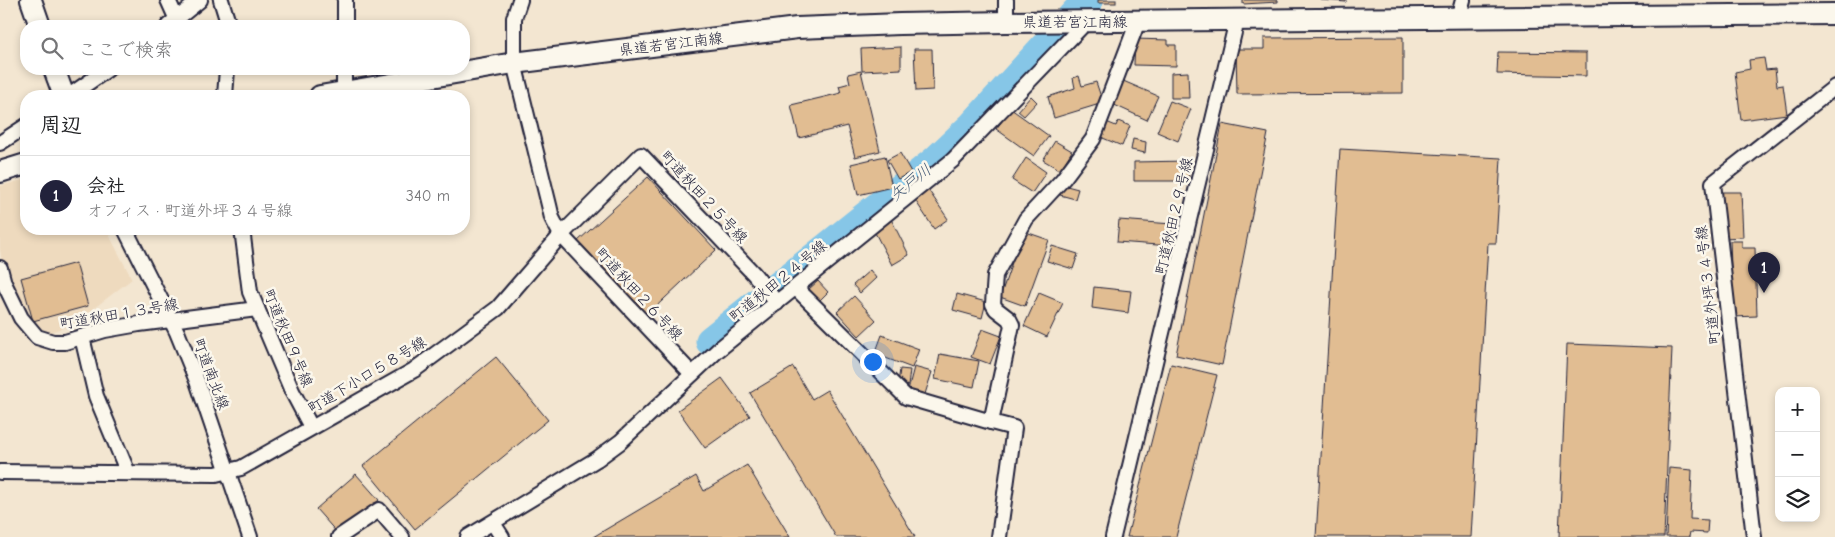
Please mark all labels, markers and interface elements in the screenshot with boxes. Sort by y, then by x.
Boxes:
street label: 県道若宮江南線 [1022,13,1128,31]
search box [20,20,470,75]
street label: 県道若宮江南線 [618,29,724,59]
icon: search [38,34,66,62]
text: ここで検索 [78,39,173,61]
text: 周辺 [40,113,82,137]
street label: 町道秋田２５号線 [656,147,752,247]
street label: 町道秋田２９号線 [1152,156,1196,276]
water label: 矢戸川 [886,161,935,205]
text: 会社 [87,175,125,197]
text: 1 [53,187,59,205]
text: 340 m [406,187,450,205]
text: オフィス · 町道外坪３４号線 [87,202,293,220]
street label: 町道外坪３４号線 [1692,224,1724,346]
street label: 町道秋田２４号線 [726,236,830,326]
street label: 町道秋田２６号線 [591,244,687,344]
pin: 1 [1748,252,1780,293]
street label: 町道秋田９号線 [259,286,317,390]
street label: 町道秋田１３号線 [58,295,180,333]
street label: 町道下小口５８号線 [304,333,430,417]
street label: 町道南北線 [189,336,233,412]
your location [860,349,886,375]
map controls [1775,387,1820,522]
button: + [1775,387,1820,432]
button: − [1775,432,1820,477]
button: layers [1775,477,1820,522]

